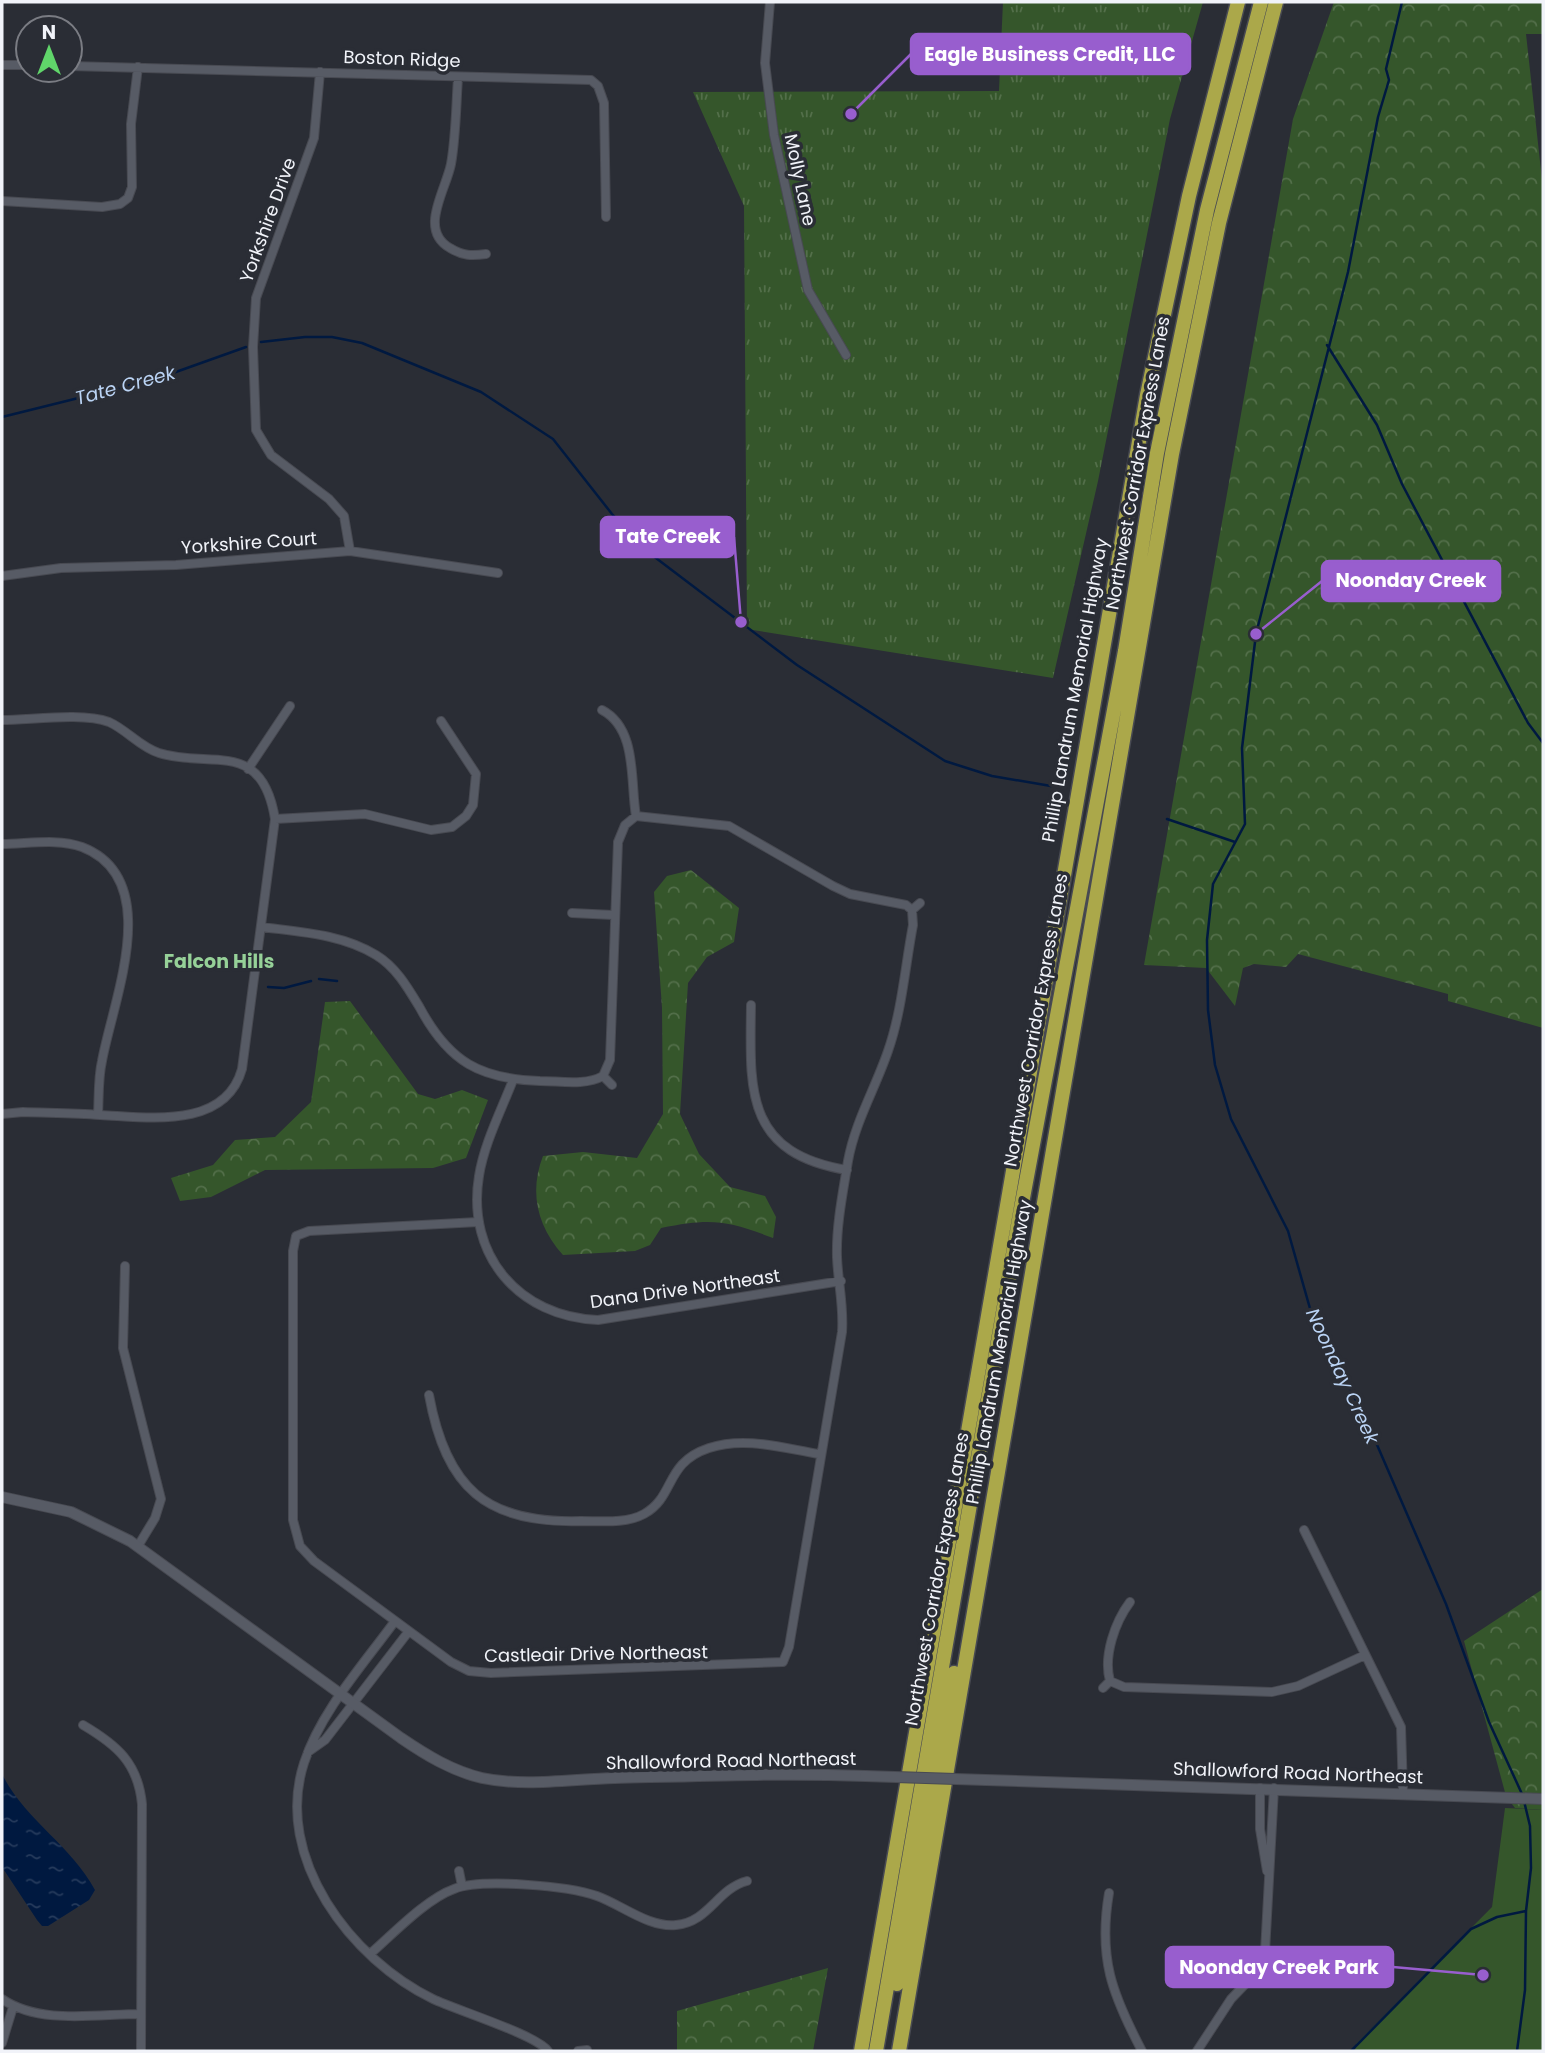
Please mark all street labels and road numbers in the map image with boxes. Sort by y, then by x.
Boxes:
street label: Boston Ridge [343,44,461,73]
street label: Molly Lane [779,132,822,228]
street label: Yorkshire Drive [233,154,302,286]
street label: Northwest Corridor Express Lanes [1099,314,1176,612]
street label: Yorkshire Court [180,525,318,560]
street label: Phillip Landrum Memorial Highway [1035,536,1114,844]
street label: Northwest Corridor Express Lanes [997,871,1074,1169]
street label: Phillip Landrum Memorial Highway [959,1198,1038,1506]
street label: Dana Drive Northeast [588,1263,782,1314]
street label: Northwest Corridor Express Lanes [898,1430,975,1728]
street label: Castleair Drive Northeast [484,1639,708,1668]
street label: Shallowford Road Northeast [606,1746,856,1775]
street label: Shallowford Road Northeast [1172,1756,1424,1789]

